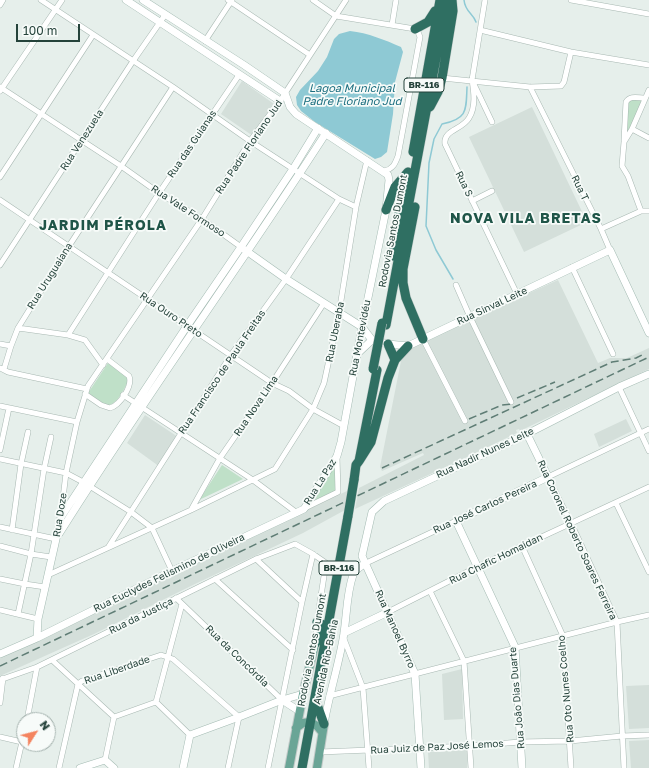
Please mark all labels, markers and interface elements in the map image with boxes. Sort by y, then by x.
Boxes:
scale bar [18,16,82,42]
text: 100 m [23,23,57,38]
road number: BR-116 [404,78,444,92]
water label: Lagoa Municipal Padre Floriano Jud [302,82,402,108]
street label: Rua Padre Floriano Jud [213,98,285,196]
street label: Rua Venezuela [58,107,106,173]
street label: Rua das Guianas [165,108,219,180]
street label: Rua S [453,169,475,199]
street label: Rodovia Santos Dumont [376,173,410,289]
street label: Rua T [569,173,591,203]
street label: Rua Vale Formoso [149,183,227,239]
district label: NOVA VILA BRETAS [450,211,602,227]
district label: JARDIM PÉROLA [39,218,167,234]
street label: Rua Uruguaiana [25,241,75,311]
street label: Rua Sinval Leite [455,284,529,328]
street label: Rua Ouro Preto [138,290,204,340]
street label: Rua Montevidéu [347,299,373,377]
street label: Rua Uberaba [323,301,347,363]
street label: Rua Francisco de Paula Freitas [176,308,268,436]
street label: Rua Nova Lima [231,373,281,439]
street label: Rua Nadir Nunes Leite [434,425,536,481]
street label: Rua La Paz [301,457,339,507]
street label: Rua Coronel Roberto Soares Ferreira [535,458,619,622]
street label: Rua José Carlos Pereira [431,478,539,536]
street label: Rua Doze [51,492,69,538]
street label: Rua Euclydes Felismino de Oliveira [91,531,247,615]
street label: Rua Chafic Homaidan [447,531,545,587]
road number: BR-116 [319,561,359,575]
street label: Rua Manoel Byrro [372,588,418,670]
street label: Rodovia Santos Dumont [295,592,329,708]
street label: Rua da Justiça [107,595,175,637]
street label: Avenida Rio-Bahia [311,618,341,706]
street label: Rua da Concórdia [203,623,271,689]
street label: Rua Oto Nunes Coelho [555,635,577,743]
street label: Rua João Dias Duarte [507,647,527,749]
street label: Rua Liberdade [83,653,151,687]
north arrow [16,712,56,752]
text: N [38,718,53,732]
street label: Rua Juiz de Paz José Lemos [370,738,504,756]

